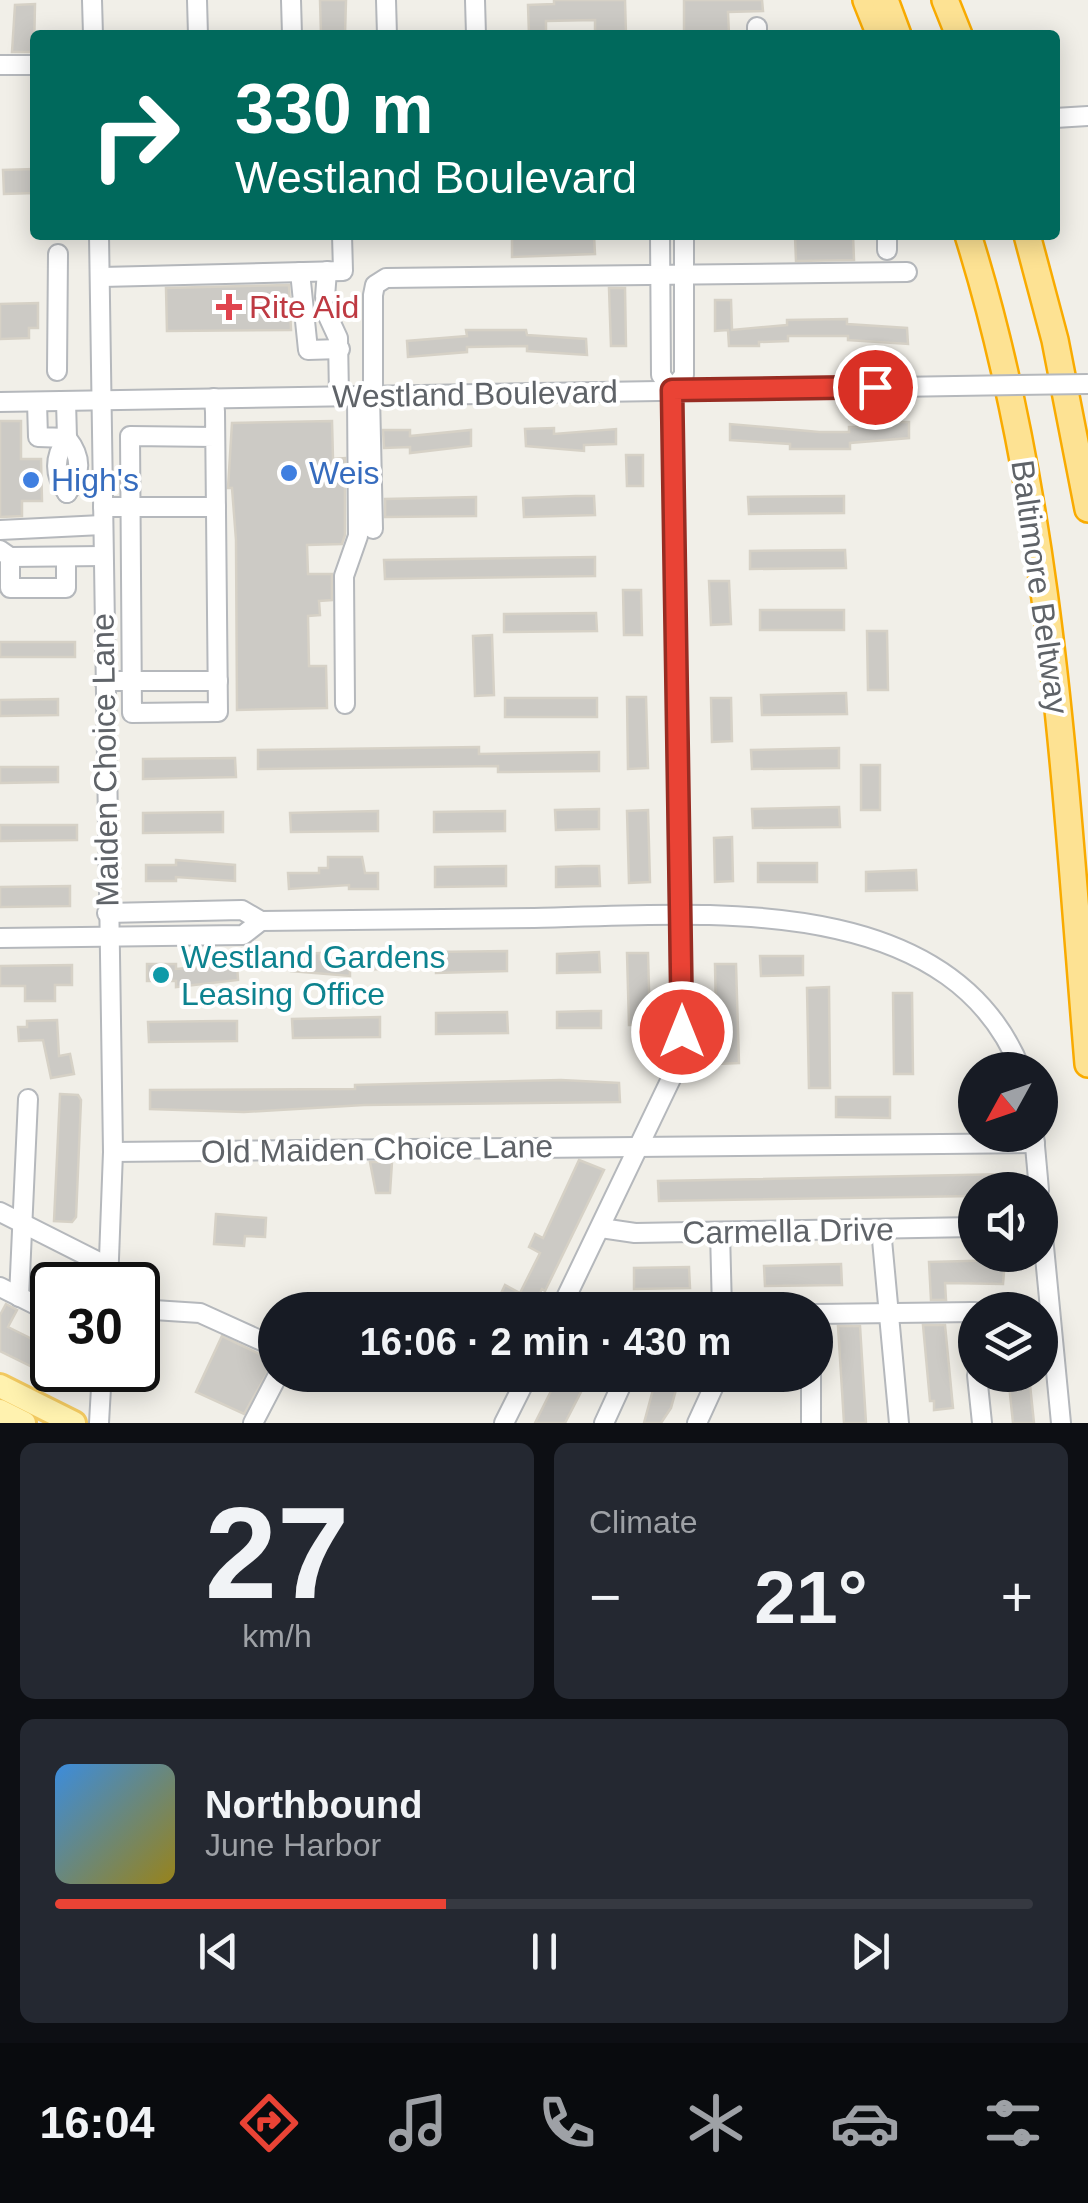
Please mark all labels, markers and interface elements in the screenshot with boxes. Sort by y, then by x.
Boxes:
icon: right [70,70,200,200]
text: 330 m [235,70,433,148]
text: Westland Boulevard [235,152,637,203]
place label: Rite Aid [249,289,359,325]
marker: Rite Aid [218,296,240,318]
pin [833,345,918,430]
icon: arrive [848,360,903,415]
street label: Westland Boulevard [332,374,618,414]
place label: Weis [309,455,380,491]
street label: Baltimore Beltway [1004,458,1076,716]
place label: High's [51,462,139,498]
marker: Weis [278,462,300,484]
marker: High's [20,469,42,491]
street label: Maiden Choice Lane [84,613,126,907]
place label: Westland Gardens Leasing Office [181,939,445,1012]
marker: Westland Gardens Leasing Office [150,964,172,986]
position arrow [630,980,734,1084]
north arrow [958,1052,1058,1152]
map controls [958,1052,1058,1392]
street label: Old Maiden Choice Lane [201,1128,553,1170]
button: sound [958,1172,1058,1272]
street label: Carmella Drive [682,1211,894,1251]
speed limit sign: 30 [30,1262,160,1392]
button: layers [958,1292,1058,1392]
text: 16:06 · 2 min · 430 m [360,1321,731,1363]
text: 27 [205,1480,349,1626]
text: Climate [589,1504,697,1540]
text: 21° [754,1555,868,1639]
text: − [589,1566,621,1628]
text: + [1001,1566,1033,1628]
text: km/h [242,1618,312,1654]
text: Northbound [205,1784,422,1826]
text: June Harbor [205,1827,381,1863]
icon: previous [191,1924,246,1979]
icon: pause [517,1924,572,1979]
icon: next [843,1924,898,1979]
icon: directions [234,2088,304,2158]
icon: music [383,2088,453,2158]
icon: phone [532,2088,602,2158]
icon: climate [681,2088,751,2158]
icon: car [830,2088,900,2158]
icon: filters [978,2088,1048,2158]
text: 16:04 [39,2097,155,2148]

